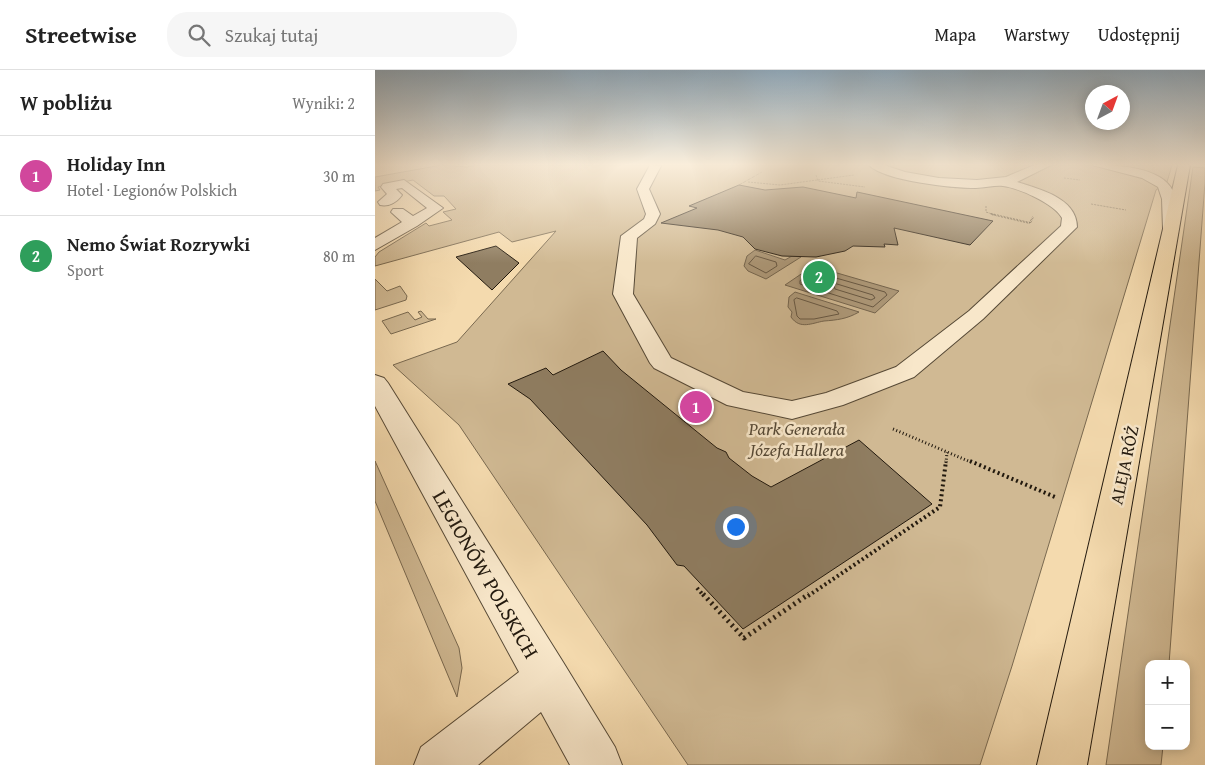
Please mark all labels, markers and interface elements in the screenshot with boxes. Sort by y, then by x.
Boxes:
search box [167,12,517,57]
text: Streetwise [25,17,137,52]
icon: search [185,21,213,49]
text: Szukaj tutaj [225,21,318,49]
text: Mapa [934,21,976,48]
text: Warstwy [1004,21,1070,48]
text: Udostępnij [1098,21,1180,48]
north arrow [1085,85,1130,130]
text: W pobliżu [20,87,112,118]
text: Wyniki: 2 [292,91,355,115]
text: Holiday Inn [67,150,165,178]
text: 1 [32,164,40,188]
text: 30 m [323,164,355,188]
text: Hotel · Legionów Polskich [67,178,237,202]
text: Nemo Świat Rozrywki [67,230,250,258]
text: 2 [32,244,40,268]
text: 80 m [323,244,355,268]
text: Sport [67,258,104,282]
pin: 2 [803,258,835,296]
pin: 1 [680,388,712,426]
park label: Park Generała Józefa Hallera [747,415,846,463]
street label: ALEJA RÓŻ [1102,423,1146,507]
street label: LEGIONÓW POLSKICH [425,484,547,664]
your location [723,514,749,540]
map controls [1145,660,1190,750]
button: + [1145,660,1190,705]
button: − [1145,705,1190,750]

